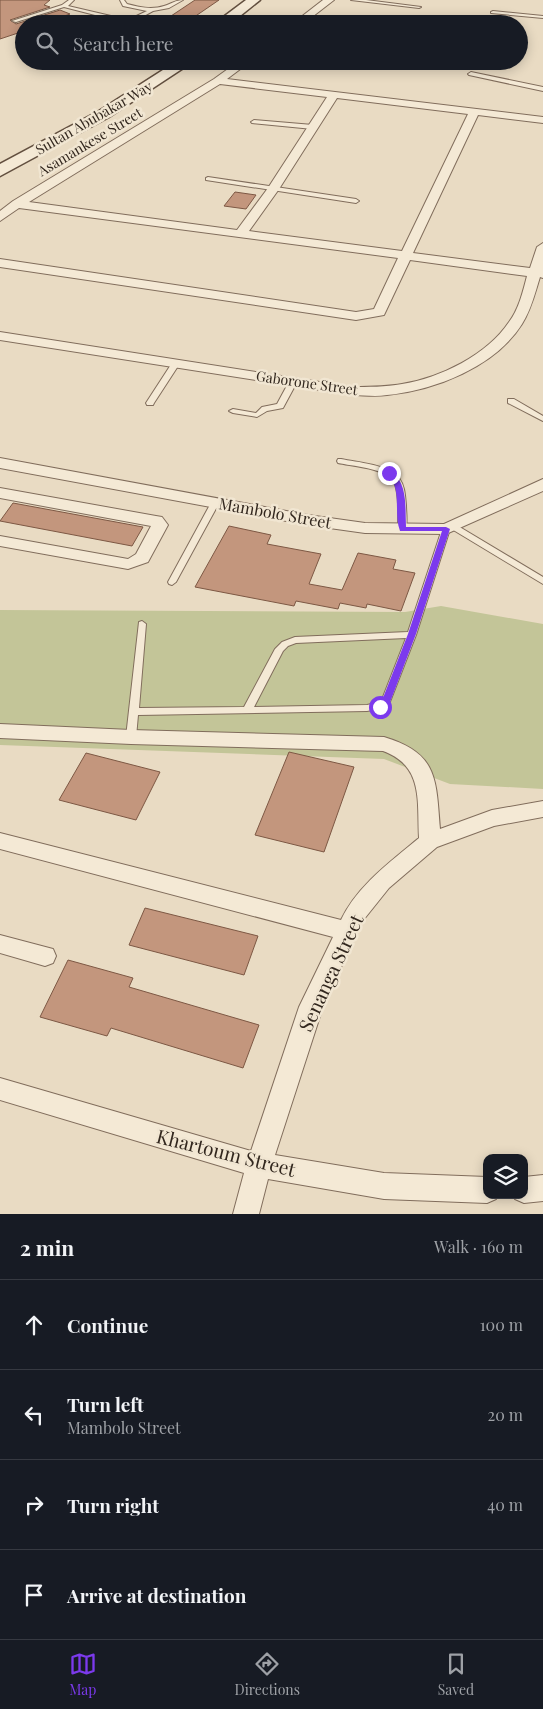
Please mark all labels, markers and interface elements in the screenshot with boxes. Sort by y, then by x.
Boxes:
search box [15,15,528,70]
icon: search [33,29,61,57]
text: Search here [73,30,173,56]
street label: Sultan Abubakar Way [32,76,156,159]
street label: Asamankese Street [33,102,146,181]
street label: Gaborone Street [255,366,360,399]
route end [378,462,401,485]
street label: Mambolo Street [217,492,333,533]
route start [369,696,392,719]
street label: Senanga Street [292,909,369,1035]
street label: Khartoum Street [154,1122,299,1182]
map controls [483,1154,528,1199]
button: layers [483,1154,528,1199]
text: 2 min [20,1233,74,1261]
text: Walk · 160 m [434,1236,523,1257]
icon: ahead [20,1311,48,1339]
text: Continue [67,1312,148,1338]
text: 100 m [480,1314,523,1335]
text: Turn left [67,1391,144,1417]
icon: left [20,1401,48,1429]
text: 20 m [488,1404,523,1425]
text: Mambolo Street [67,1417,181,1438]
icon: right [20,1491,48,1519]
text: Turn right [67,1492,159,1518]
text: 40 m [487,1494,523,1515]
icon: arrive [20,1581,48,1609]
text: Arrive at destination [67,1582,247,1608]
tab: Map [69,1650,97,1699]
tab: Directions [235,1650,300,1699]
tab: Saved [438,1650,474,1699]

